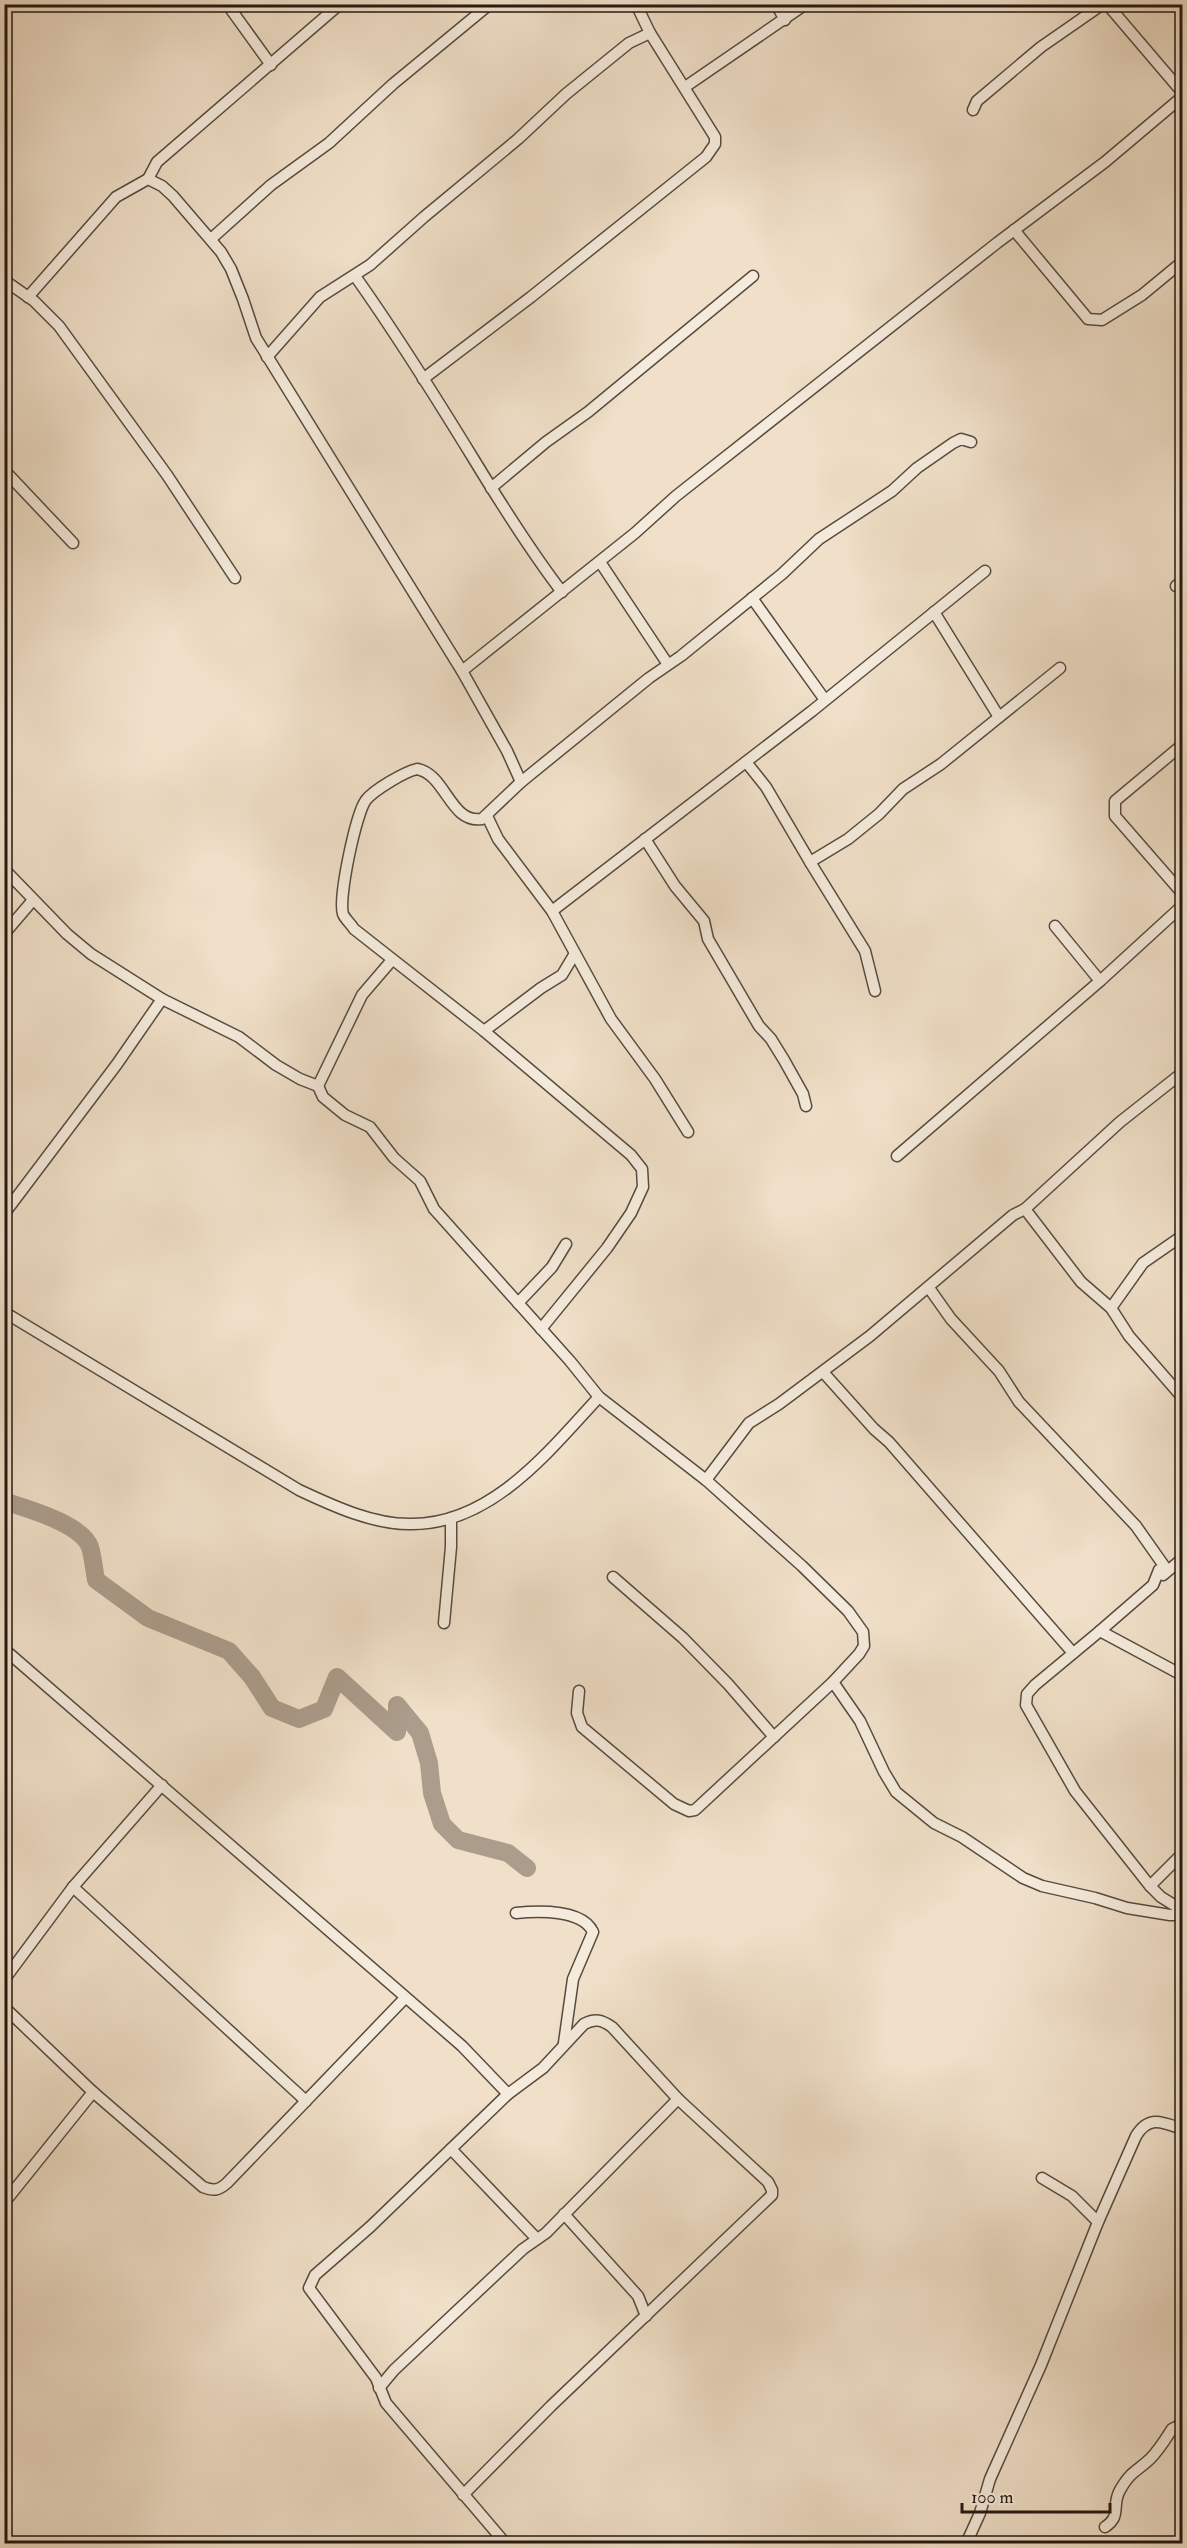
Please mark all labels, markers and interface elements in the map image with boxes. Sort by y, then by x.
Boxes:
scale bar [962,2476,1110,2514]
text: 100 m [971,2486,1014,2509]

